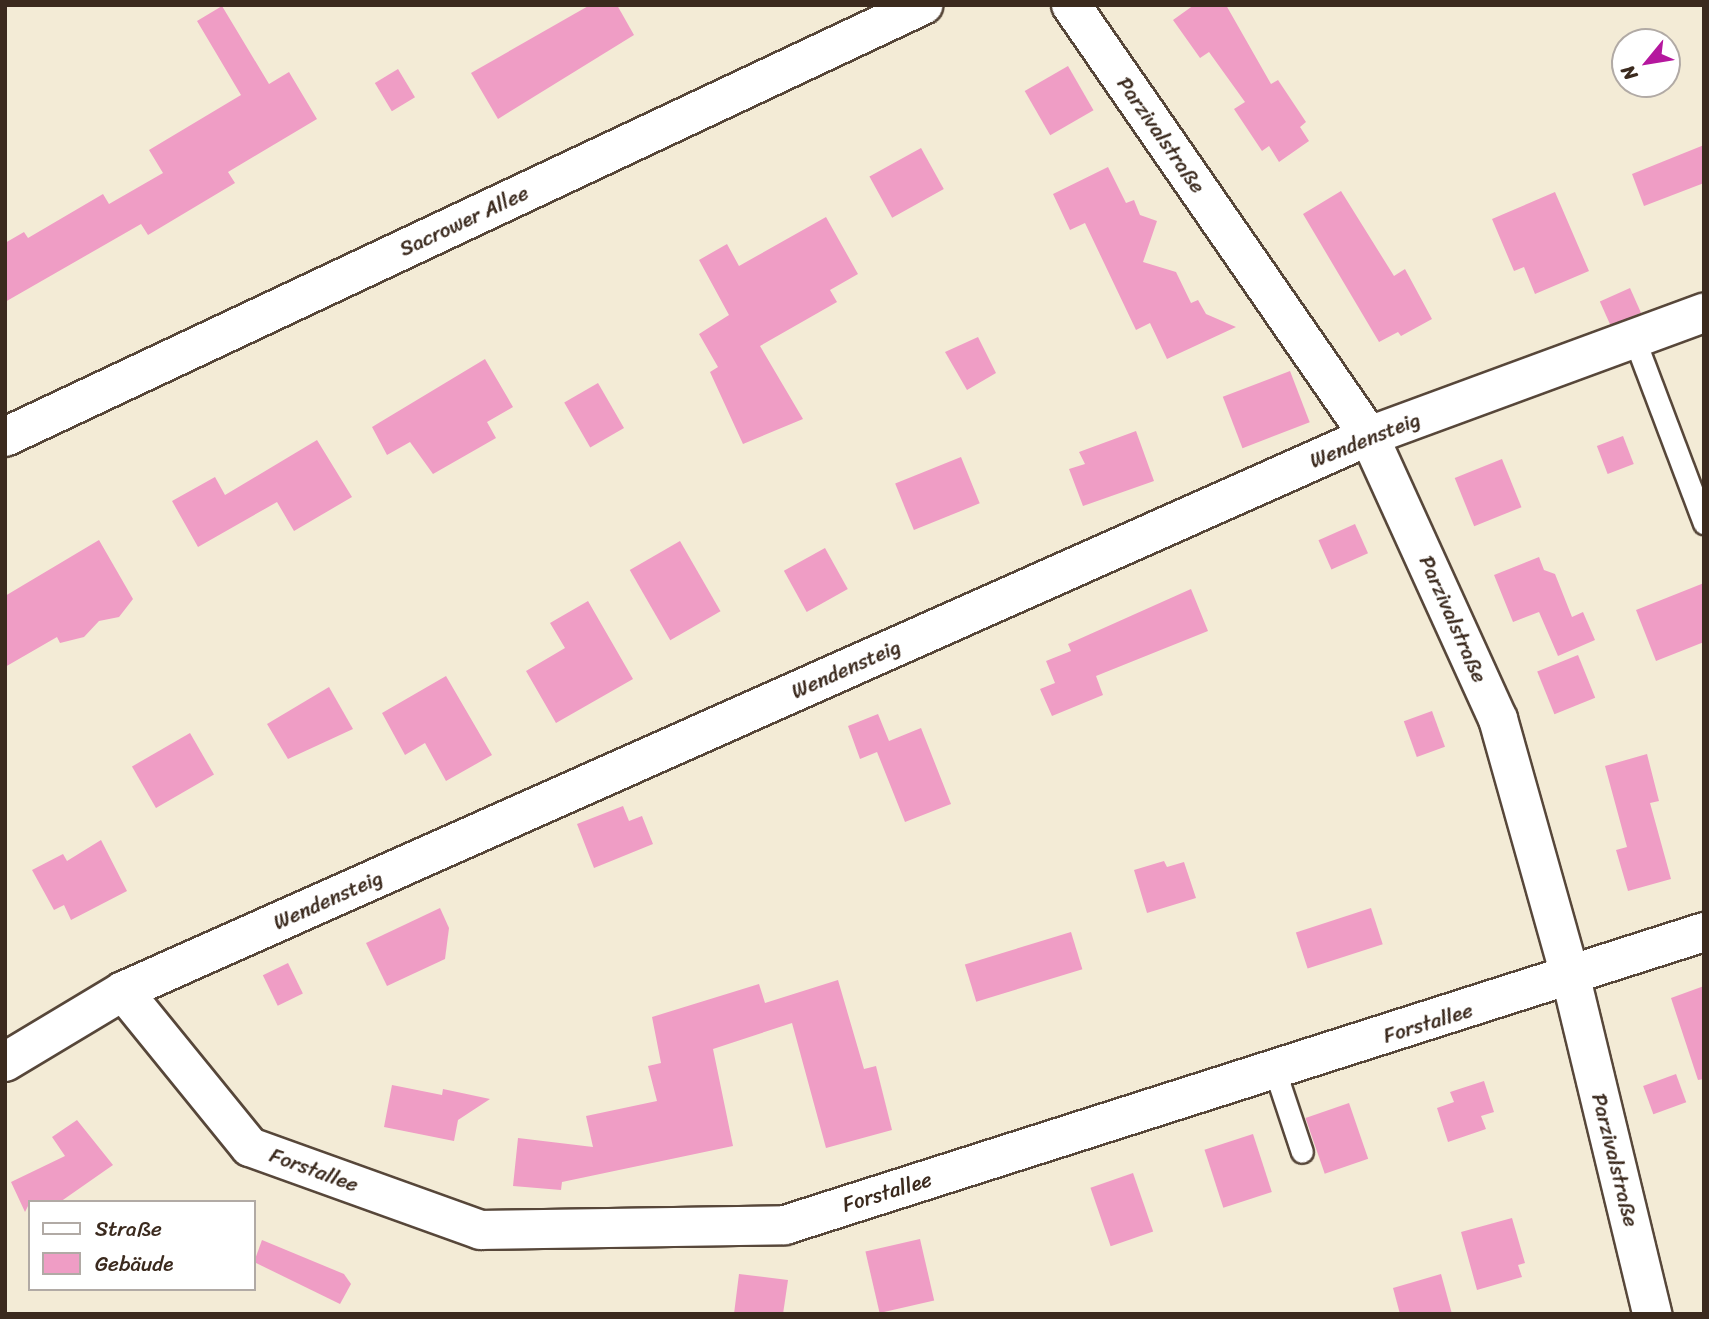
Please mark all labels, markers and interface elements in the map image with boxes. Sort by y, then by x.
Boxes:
north arrow [1611,28,1681,98]
text: N [1612,59,1647,87]
street label: Parzivalstraße [1112,72,1210,198]
street label: Sacrower Allee [395,180,533,262]
street label: Wendensteig [1306,406,1424,474]
street label: Parzivalstraße [1414,552,1492,686]
street label: Wendensteig [787,634,905,704]
street label: Wendensteig [269,865,387,935]
street label: Forstallee [1380,997,1476,1049]
street label: Parzivalstraße [1586,1091,1644,1229]
street label: Forstallee [266,1142,362,1198]
street label: Forstallee [839,1166,935,1218]
legend [28,1200,256,1291]
text: Straße [95,1210,162,1248]
text: Gebäude [95,1245,173,1283]

